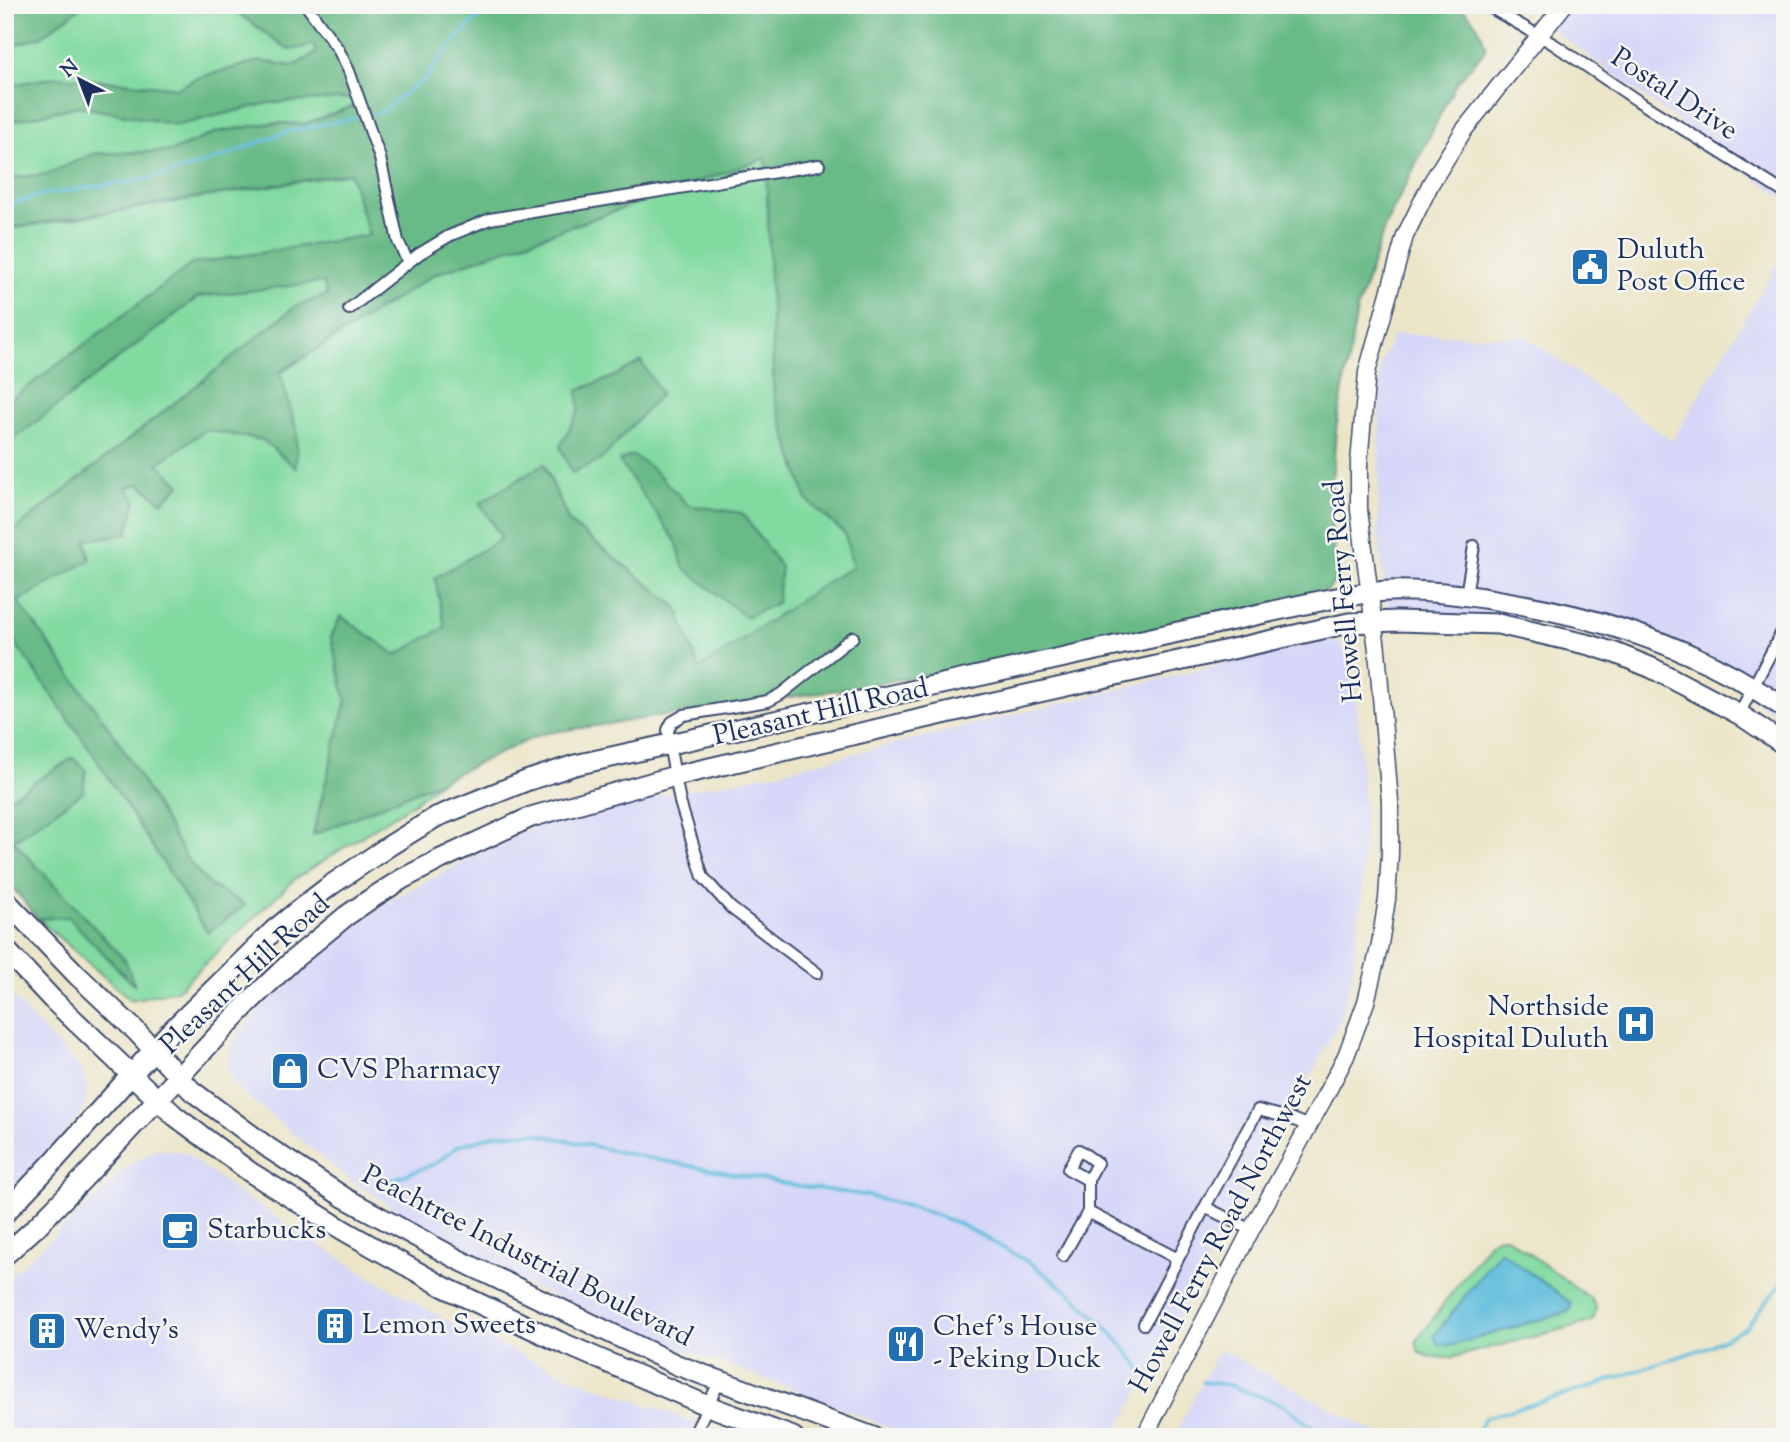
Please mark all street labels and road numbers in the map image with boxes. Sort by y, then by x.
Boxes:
street label: Postal Drive [1602,39,1746,151]
street label: Howell Ferry Road [1315,478,1375,704]
street label: Pleasant Hill Road [709,669,933,757]
street label: Pleasant Hill Road [152,885,340,1065]
street label: Howell Ferry Road Northwest [1121,1067,1324,1401]
street label: Peachtree Industrial Boulevard [355,1156,700,1358]

